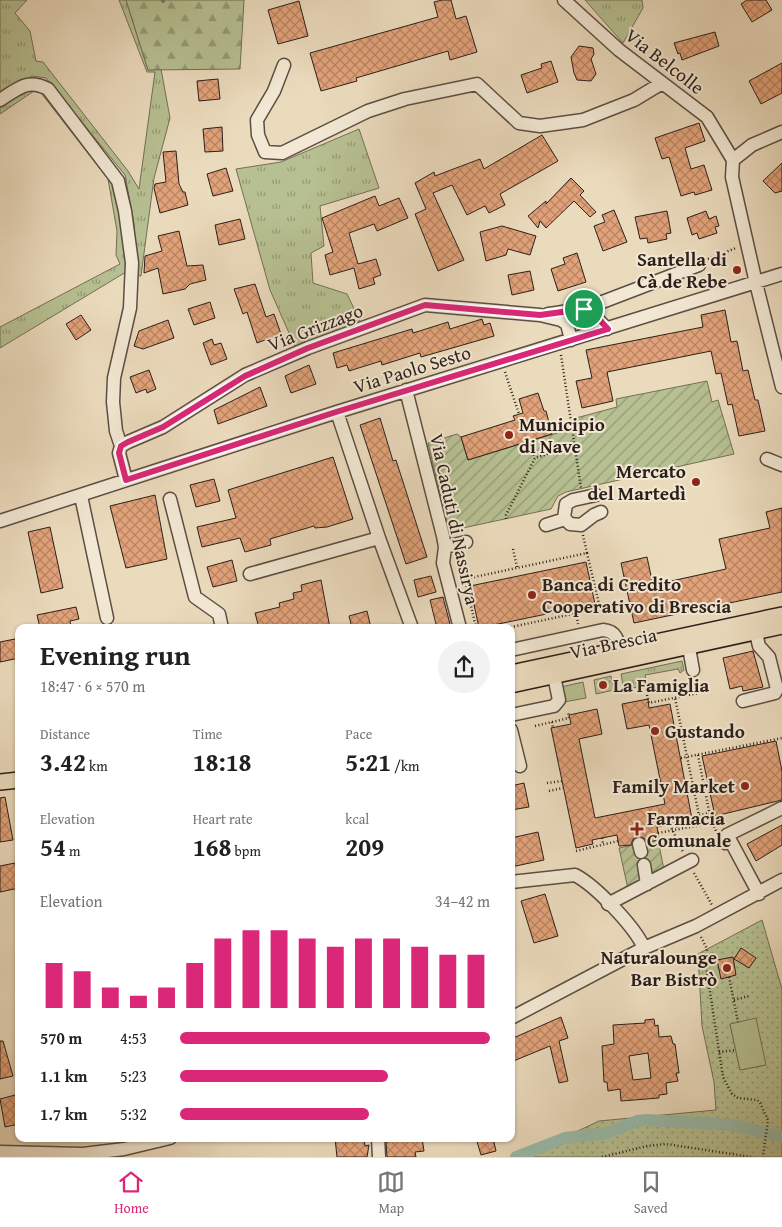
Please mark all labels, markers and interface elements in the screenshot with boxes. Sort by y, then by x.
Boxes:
street label: Via Belcolle [619,21,711,101]
place label: Santella di Cà de Rebe [637,245,727,295]
marker: Santella di Cà de Rebe [731,264,743,276]
pin [563,288,605,330]
icon: arrive [570,295,598,323]
street label: Via Grizzago [263,296,367,358]
street label: Via Paolo Sesto [350,338,474,400]
place label: Municipio di Nave [519,410,605,460]
marker: Municipio di Nave [503,429,515,441]
street label: Via Caduti di Nassirya [423,431,487,607]
place label: Mercato del Martedì [588,457,686,507]
marker: Mercato del Martedì [690,476,702,488]
place label: Banca di Credito Cooperativo di Brescia [542,570,731,620]
marker: Banca di Credito Cooperativo di Brescia [526,589,538,601]
street label: Via Brescia [567,620,659,666]
text: Evening run [40,634,191,675]
button: share [438,641,490,693]
place label: La Famiglia [613,671,710,699]
text: 18:47 · 6 × 570 m [40,674,145,698]
marker: La Famiglia [597,679,609,691]
place label: Gustando [665,717,745,745]
text: Distance [40,724,90,744]
text: Time [193,724,222,744]
text: Pace [345,724,372,744]
marker: Gustando [649,725,661,737]
text: 3.42 [40,744,86,780]
text: 18:18 [193,744,252,780]
text: 5:21 [345,744,391,780]
text: km [86,756,108,776]
text: /km [391,756,420,776]
place label: Family Market [612,772,736,800]
marker: Family Market [739,780,751,792]
place label: Farmacia Comunale [647,804,731,854]
text: Elevation [40,809,95,829]
text: Heart rate [193,809,253,829]
text: kcal [345,809,369,829]
marker: Farmacia Comunale [631,823,643,835]
text: 54 [40,829,66,865]
text: 168 [193,829,232,865]
text: 209 [345,829,384,865]
text: m [66,841,80,861]
text: bpm [232,841,261,861]
text: Elevation [40,889,103,913]
text: 34–42 m [435,889,490,913]
place label: Naturalounge Bar Bistrò [601,943,717,993]
marker: Naturalounge Bar Bistrò [721,962,733,974]
text: 570 m [40,1026,82,1050]
text: 4:53 [120,1026,147,1050]
text: 1.1 km [40,1064,87,1088]
text: 5:23 [120,1064,147,1088]
text: 1.7 km [40,1102,87,1126]
text: 5:32 [120,1102,147,1126]
tab: Home [114,1168,149,1218]
tab: Map [377,1168,405,1218]
tab: Saved [634,1168,668,1218]

